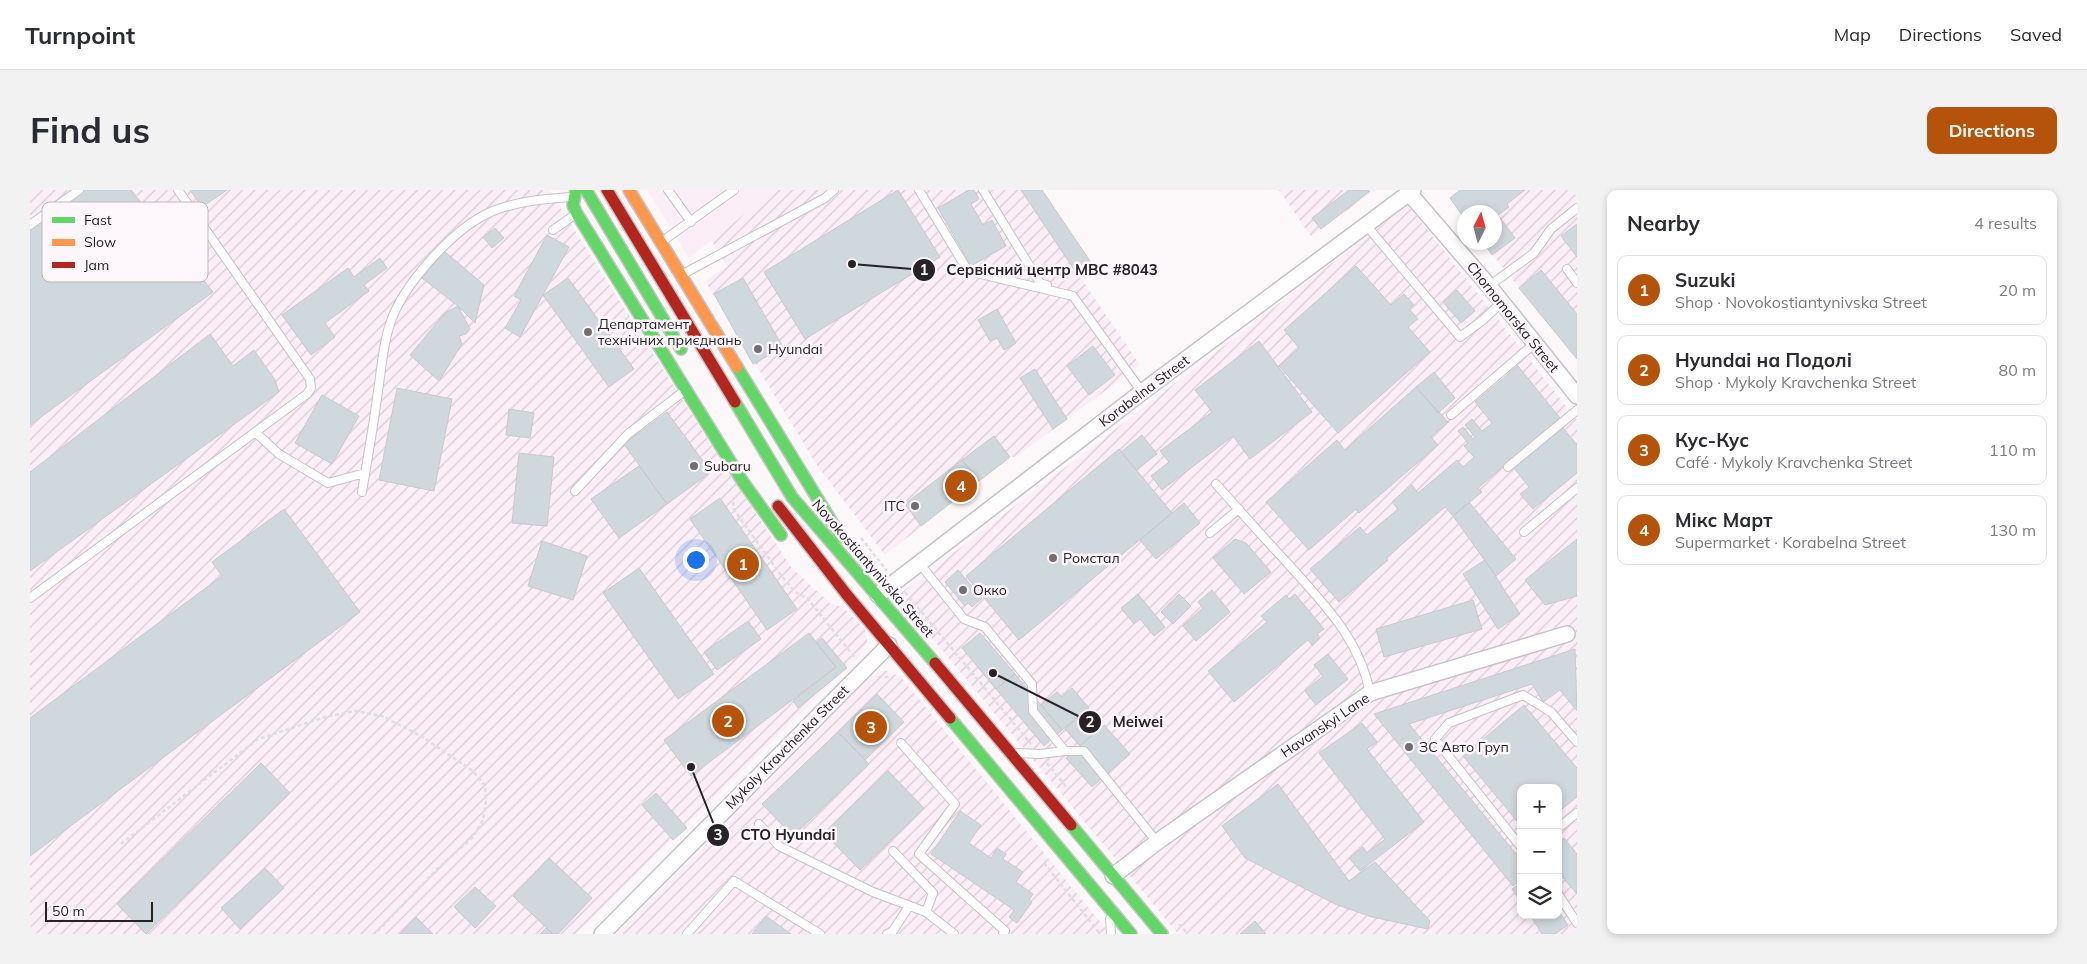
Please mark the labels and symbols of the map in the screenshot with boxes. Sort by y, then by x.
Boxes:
legend [42,202,208,282]
north arrow [1457,205,1502,250]
text: Fast [84,211,112,229]
text: Slow [84,233,116,251]
callout: Сервісний центр МВС #8043 [912,255,1168,285]
text: Jam [84,256,109,274]
street label: Chornomorska Street [1463,258,1563,376]
text: 1 [919,260,929,279]
text: Сервісний центр МВС #8043 [946,260,1158,279]
place label: Департамент технічних приєднань [598,315,742,349]
marker: Департамент технічних приєднань [582,326,594,338]
place label: Hyundai [768,340,823,358]
marker: Hyundai [752,343,764,355]
street label: Korabelna Street [1095,351,1193,431]
place label: Subaru [704,457,751,475]
marker: Subaru [688,460,700,472]
pin: 4 [945,467,977,505]
street label: Novokostiantynivska Street [808,495,938,641]
place label: ITC [884,497,905,515]
marker: ITC [909,500,921,512]
pin: 1 [727,545,759,583]
your location [683,547,709,573]
place label: Ромстал [1063,549,1120,567]
marker: Ромстал [1047,552,1059,564]
place label: Окко [973,581,1007,599]
marker: Окко [957,584,969,596]
street label: Mykoly Kravchenka Street [721,681,853,813]
street label: Havanskyi Lane [1277,689,1373,761]
pin: 2 [712,702,744,740]
callout: Meiwei [1078,707,1173,737]
pin: 3 [855,708,887,746]
text: 2 [1085,712,1095,731]
text: Meiwei [1113,712,1163,731]
place label: ЗС Авто Груп [1419,738,1509,756]
marker: ЗС Авто Груп [1403,741,1415,753]
callout: СТО Hyundai [706,820,846,850]
text: 3 [713,825,723,844]
text: СТО Hyundai [740,825,836,844]
scale bar [45,899,152,922]

